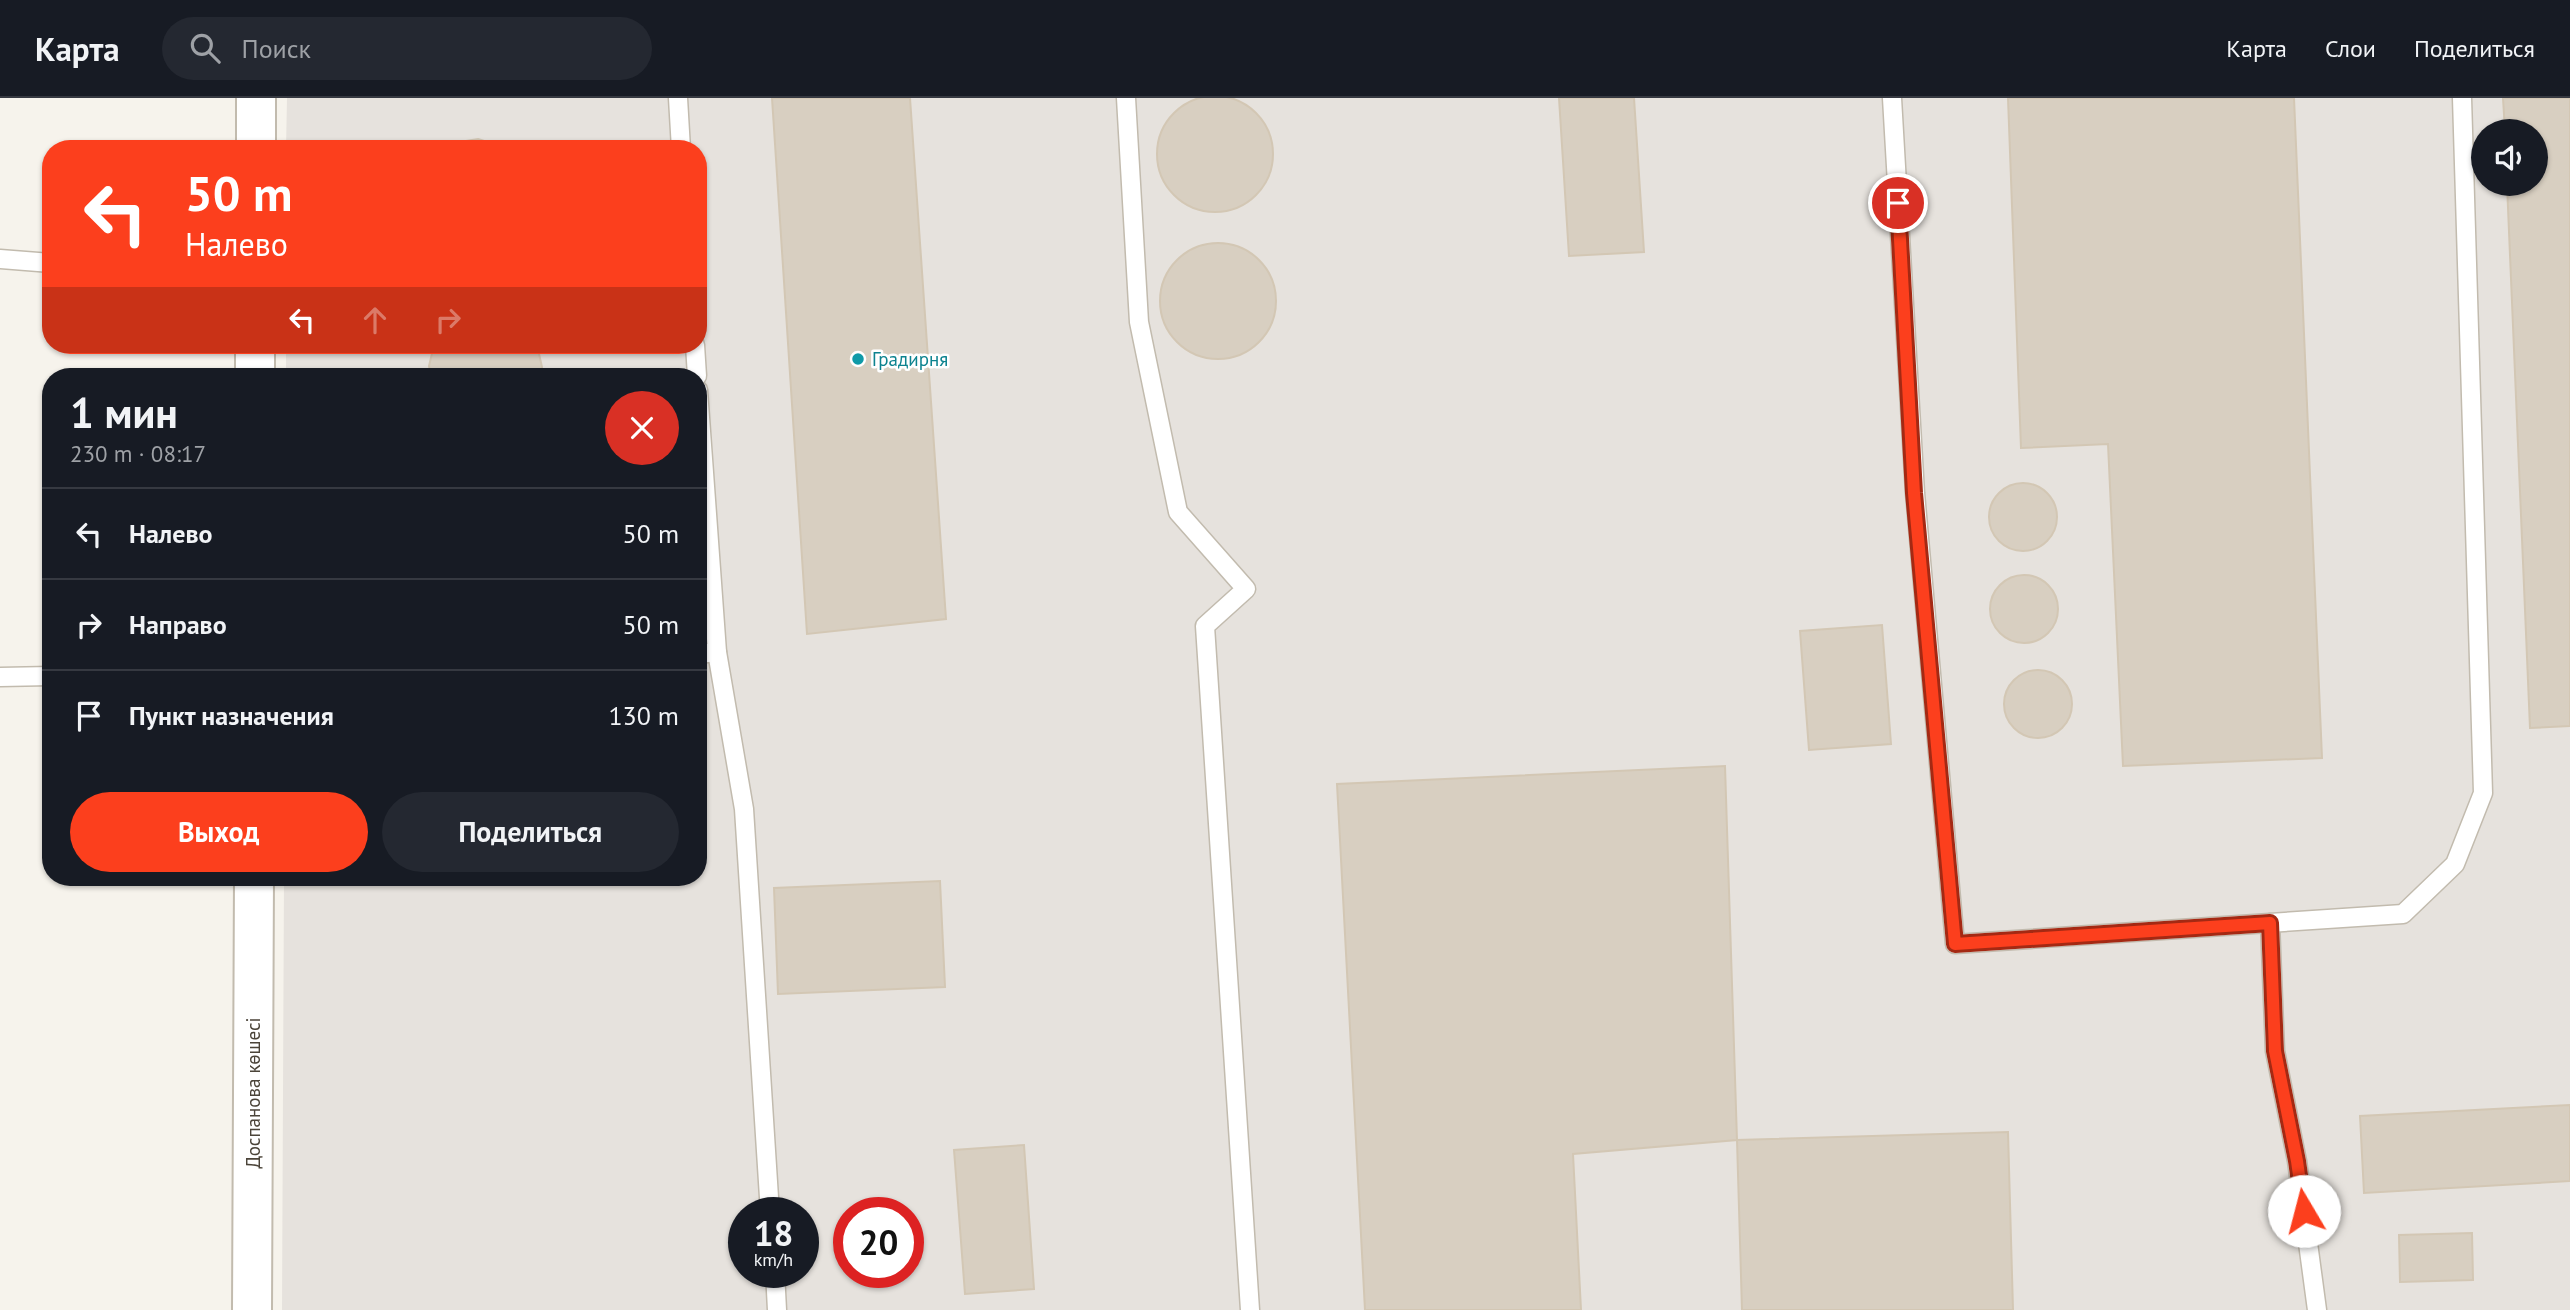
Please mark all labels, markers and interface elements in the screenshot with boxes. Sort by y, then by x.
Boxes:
search box [162,17,652,80]
text: Карта [35,27,120,70]
icon: search [186,29,224,67]
text: Поиск [242,32,311,65]
text: Карта [2226,33,2287,64]
text: Слои [2325,33,2376,64]
text: Поделиться [2414,33,2535,64]
map controls [2471,119,2548,196]
button: sound [2471,119,2548,196]
text: 50 m [185,161,292,225]
icon: left [70,168,161,259]
pin [1868,173,1928,233]
icon: arrive [1879,184,1917,222]
text: Налево [185,223,288,265]
icon: left [283,301,321,339]
icon: ahead [356,301,394,339]
icon: right [429,301,467,339]
place label: Градирня [872,347,948,371]
marker: Градирня [850,351,866,367]
text: 1 мин [70,385,178,440]
button: close [605,391,679,465]
text: 230 m · 08:17 [70,439,206,468]
icon: left [70,515,108,553]
text: Налево [129,517,213,550]
text: 50 m [623,517,679,550]
icon: right [70,606,108,644]
text: Направо [129,608,227,641]
text: 50 m [623,608,679,641]
icon: arrive [70,697,108,735]
text: Пункт назначения [129,699,334,732]
text: 130 m [608,699,679,732]
button: Выход [70,792,368,872]
button: Поделиться [382,792,679,872]
street label: Доспанова көшесі [241,1017,265,1169]
position arrow [2267,1174,2341,1248]
speed limit sign: 20 [833,1197,924,1288]
text: 18 [754,1210,793,1256]
text: km/h [754,1248,793,1271]

